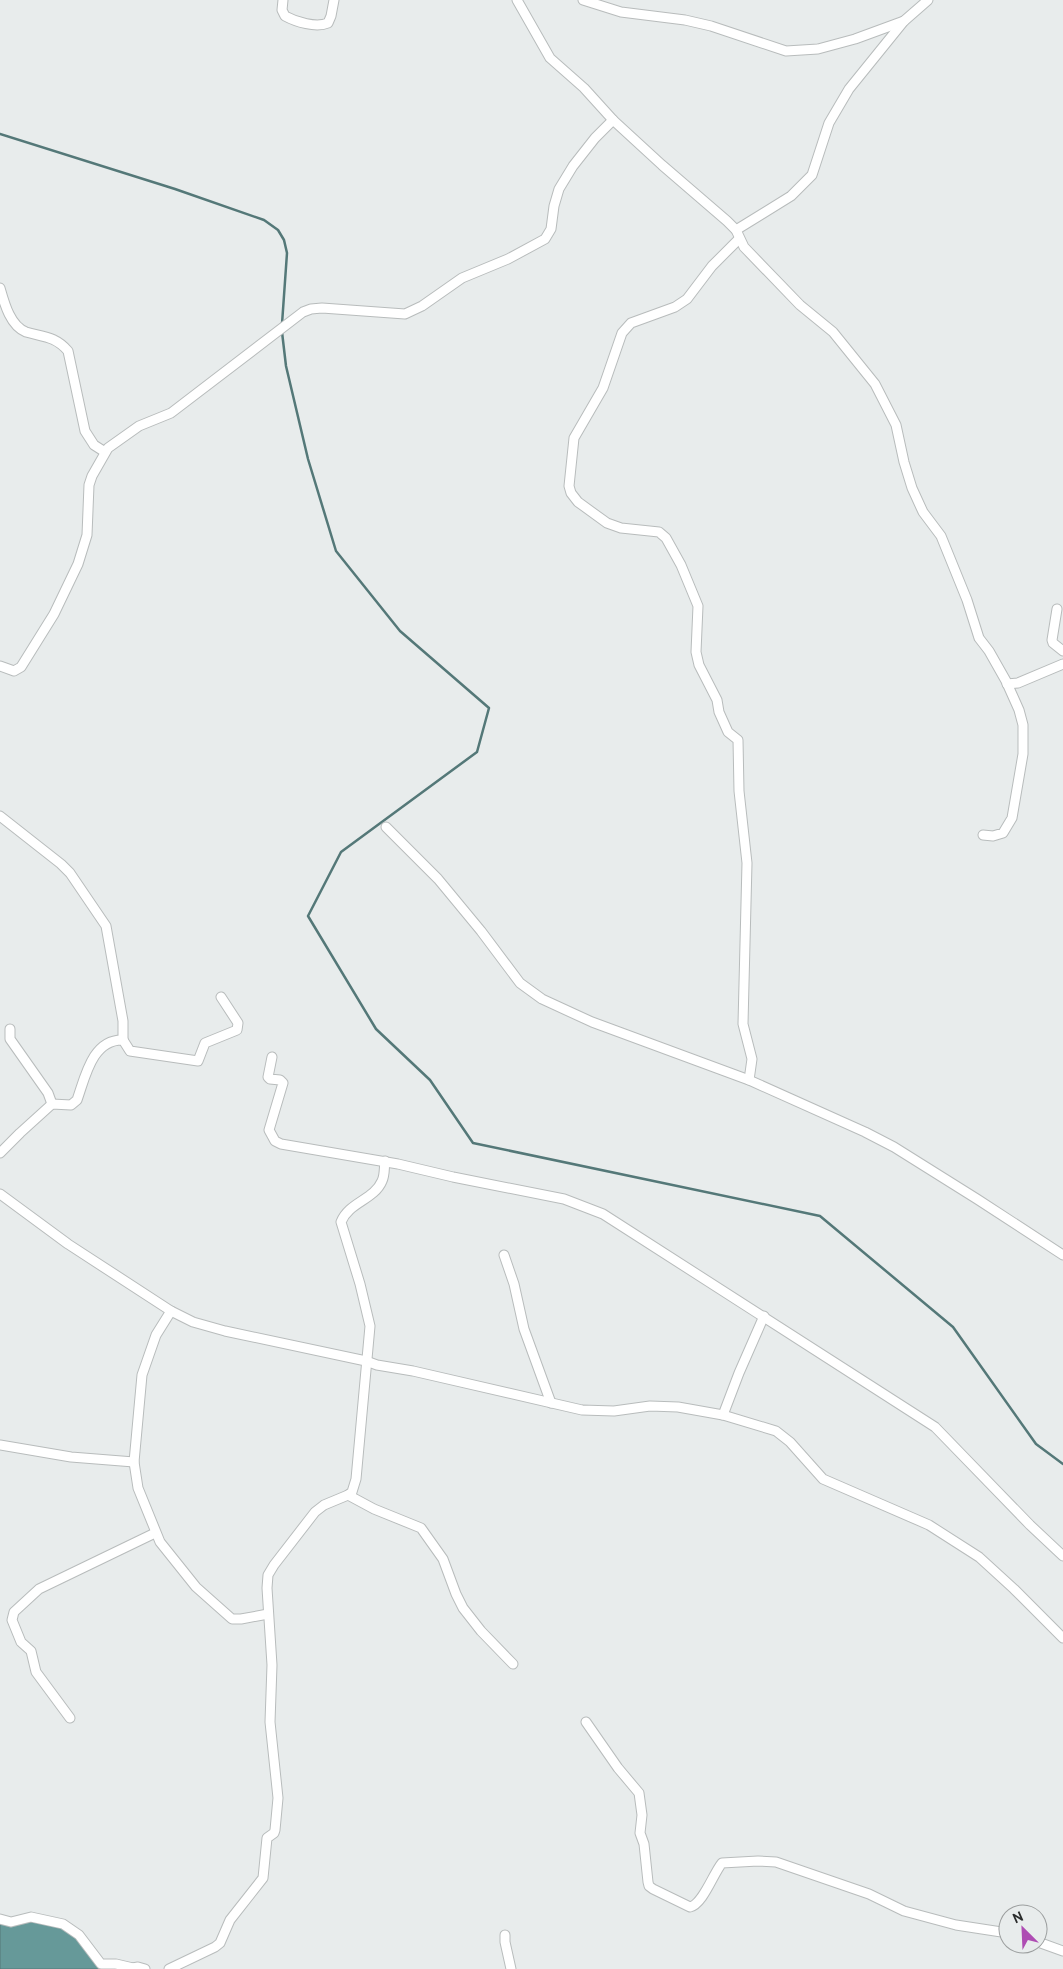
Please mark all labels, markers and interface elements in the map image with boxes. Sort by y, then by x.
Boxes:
north arrow [998,1904,1048,1954]
text: N [1010,1909,1026,1928]

